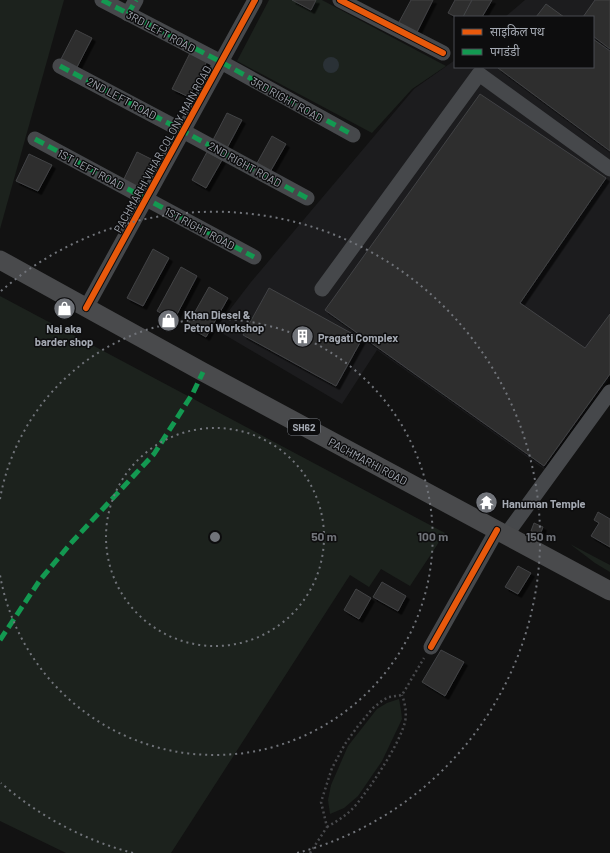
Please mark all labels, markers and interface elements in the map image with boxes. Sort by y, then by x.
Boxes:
street label: 3RD LEFT ROAD [124,7,198,55]
legend [454,16,594,68]
text: साइकिल पथ [490,24,545,39]
text: पगडंडी [490,44,520,58]
street label: PACHMARHI VIHAR COLONY MAIN ROAD [111,63,214,235]
street label: 2ND LEFT ROAD [85,74,159,122]
street label: 3RD RIGHT ROAD [249,74,325,124]
street label: 2ND RIGHT ROAD [206,139,284,189]
street label: 1ST LEFT ROAD [56,146,127,192]
street label: 1ST RIGHT ROAD [163,204,237,252]
shop icon: Nai aka barder shop [51,295,77,321]
shop icon: Khan Diesel & Petrol Workshop [155,307,181,333]
place label: Khan Diesel & Petrol Workshop [184,308,264,334]
place label: Nai aka barder shop [35,322,93,348]
building icon: Pragati Complex [290,324,316,350]
place label: Pragati Complex [318,331,398,344]
road number: SH62 [288,419,320,435]
street label: PACHMARHI ROAD [326,435,410,487]
temple icon: Hanuman Temple [473,490,499,516]
place label: Hanuman Temple [502,497,586,510]
text: 50 m [311,529,337,543]
text: 100 m [418,529,448,543]
text: 150 m [526,529,556,543]
centre of rings [208,530,222,544]

